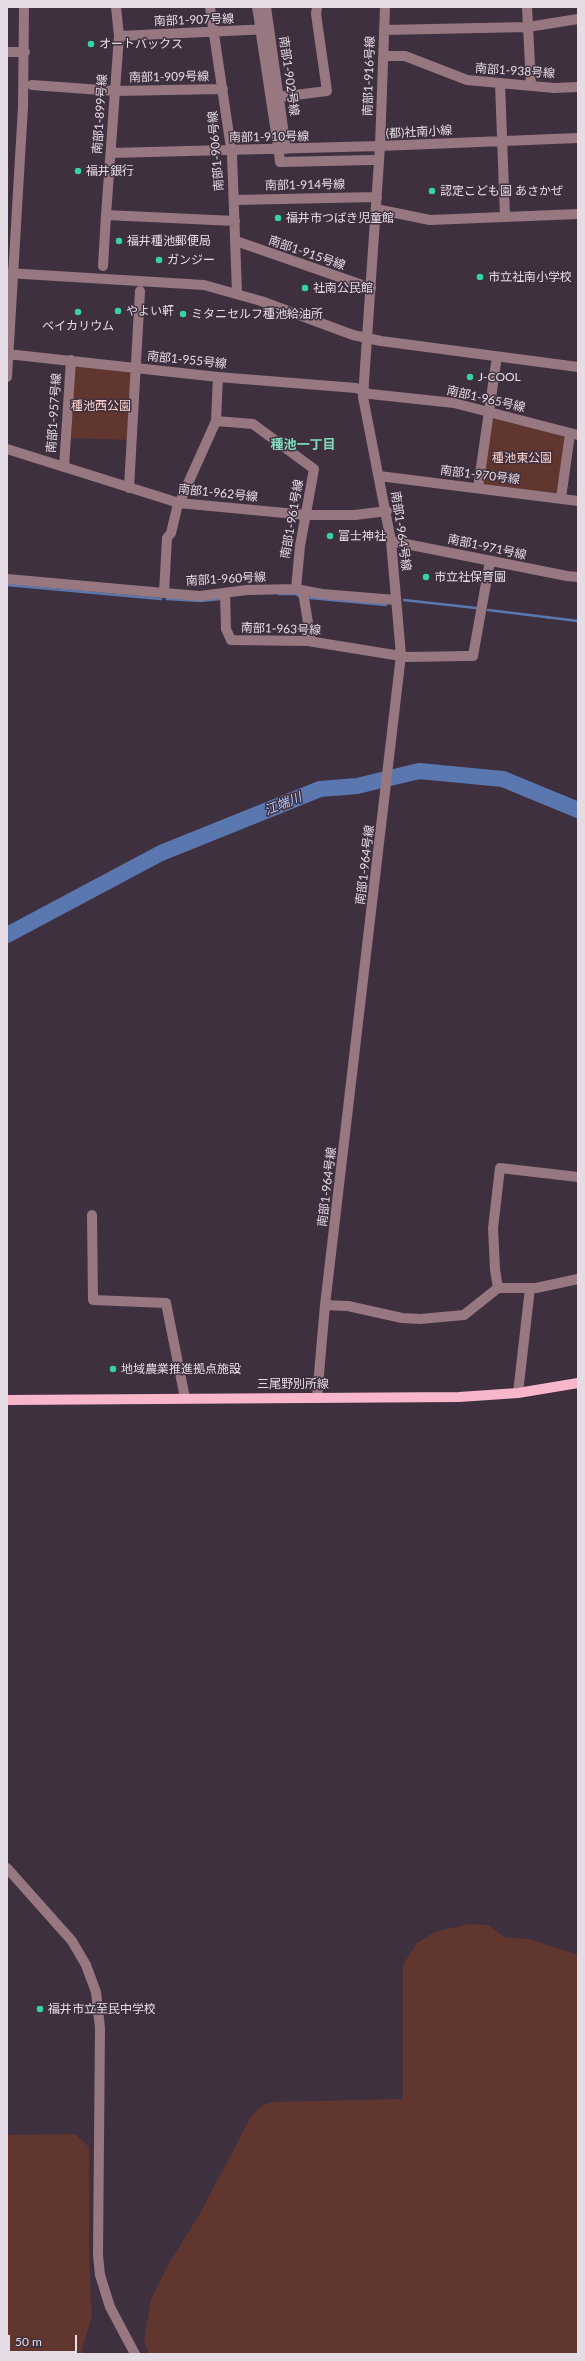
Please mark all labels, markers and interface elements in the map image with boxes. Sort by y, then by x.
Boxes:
street label: 南部1-907号線 [154,11,234,29]
street label: 南部1-902号線 [276,35,302,117]
street label: 南部1-916号線 [360,36,378,116]
place label: オートバックス [99,37,183,51]
marker: オートバックス [86,39,96,49]
street label: 南部1-938号線 [474,61,556,81]
street label: 南部1-909号線 [129,69,209,85]
street label: 南部1-899号線 [90,73,110,155]
street label: 南部1-906号線 [205,110,227,192]
street label: (都)社南小線 [385,123,453,141]
street label: 南部1-910号線 [229,129,309,145]
place label: 福井銀行 [86,164,134,178]
marker: 福井銀行 [73,166,83,176]
street label: 南部1-914号線 [265,177,345,193]
place label: 認定こども園 あさかぜ [440,184,563,198]
marker: 認定こども園 あさかぜ [427,186,437,196]
place label: 福井市つばき児童館 [286,211,394,225]
marker: 福井市つばき児童館 [273,213,283,223]
street label: 南部1-915号線 [267,233,347,273]
place label: 福井種池郵便局 [127,234,211,248]
marker: 福井種池郵便局 [114,236,124,246]
place label: ガンジー [167,253,215,267]
marker: ガンジー [154,255,164,265]
place label: 市立社南小学校 [488,270,572,284]
marker: 市立社南小学校 [475,272,485,282]
place label: 社南公民館 [313,281,373,295]
marker: 社南公民館 [300,283,310,293]
place label: やよい軒 [126,304,174,318]
marker: やよい軒 [113,306,123,316]
marker: ベイカリウム [73,307,83,317]
place label: ミタニセルフ種池給油所 [191,307,323,321]
marker: ミタニセルフ種池給油所 [178,309,188,319]
place label: ベイカリウム [42,319,114,333]
street label: 南部1-955号線 [146,349,228,371]
place label: J-COOL [478,370,521,384]
street label: 南部1-957号線 [44,372,64,454]
marker: J-COOL [465,372,475,382]
street label: 南部1-965号線 [445,383,527,415]
park label: 種池西公園 [71,399,131,413]
district label: 種池一丁目 [271,437,335,453]
park label: 種池東公園 [492,451,552,465]
street label: 南部1-970号線 [439,463,521,487]
street label: 南部1-961号線 [278,478,306,560]
street label: 南部1-962号線 [177,482,259,504]
street label: 南部1-964号線 [388,490,414,572]
place label: 富士神社 [338,529,386,543]
marker: 富士神社 [325,531,335,541]
street label: 南部1-971号線 [446,532,528,562]
street label: 南部1-960号線 [186,570,266,588]
place label: 市立社保育園 [434,570,506,584]
marker: 市立社保育園 [421,572,431,582]
street label: 南部1-963号線 [241,620,321,638]
water label: 江端川 [262,789,304,819]
street label: 南部1-964号線 [353,824,377,906]
street label: 南部1-964号線 [315,1146,339,1228]
place label: 地域農業推進拠点施設 [121,1362,241,1376]
marker: 地域農業推進拠点施設 [108,1364,118,1374]
street label: 三尾野別所線 [257,1377,329,1391]
place label: 福井市立至民中学校 [48,2002,156,2016]
marker: 福井市立至民中学校 [35,2004,45,2014]
scale bar [10,2327,79,2353]
text: 50 m [15,2334,42,2349]

